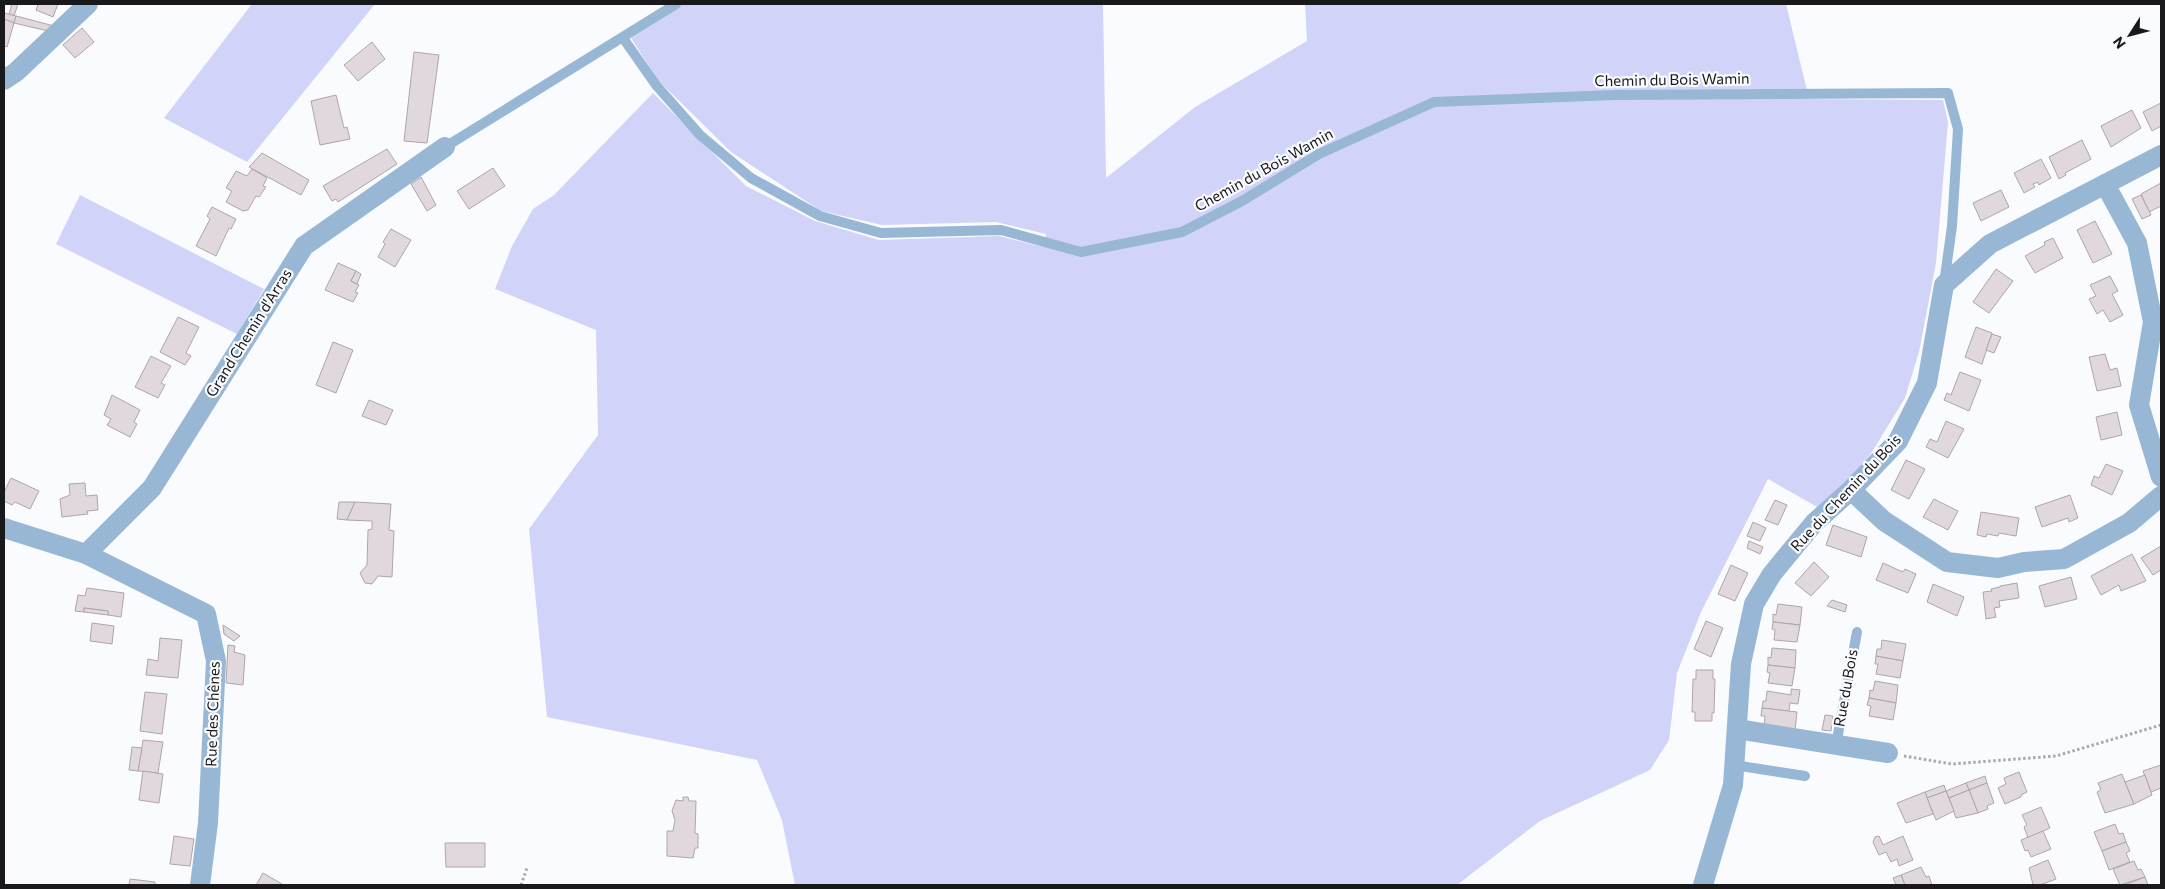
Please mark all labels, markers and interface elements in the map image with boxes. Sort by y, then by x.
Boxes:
north arrow [2105,10,2155,60]
text: N [2109,34,2129,52]
street label: Chemin du Bois Wamin [1594,69,1750,89]
street label: Chemin du Bois Wamin [1191,124,1336,215]
street label: Grand Chemin d'Arras [201,265,295,400]
street label: Rue du Chemin du Bois [1786,430,1904,555]
street label: Rue du Bois [1829,648,1861,728]
street label: Rue des Chênes [201,661,223,767]

